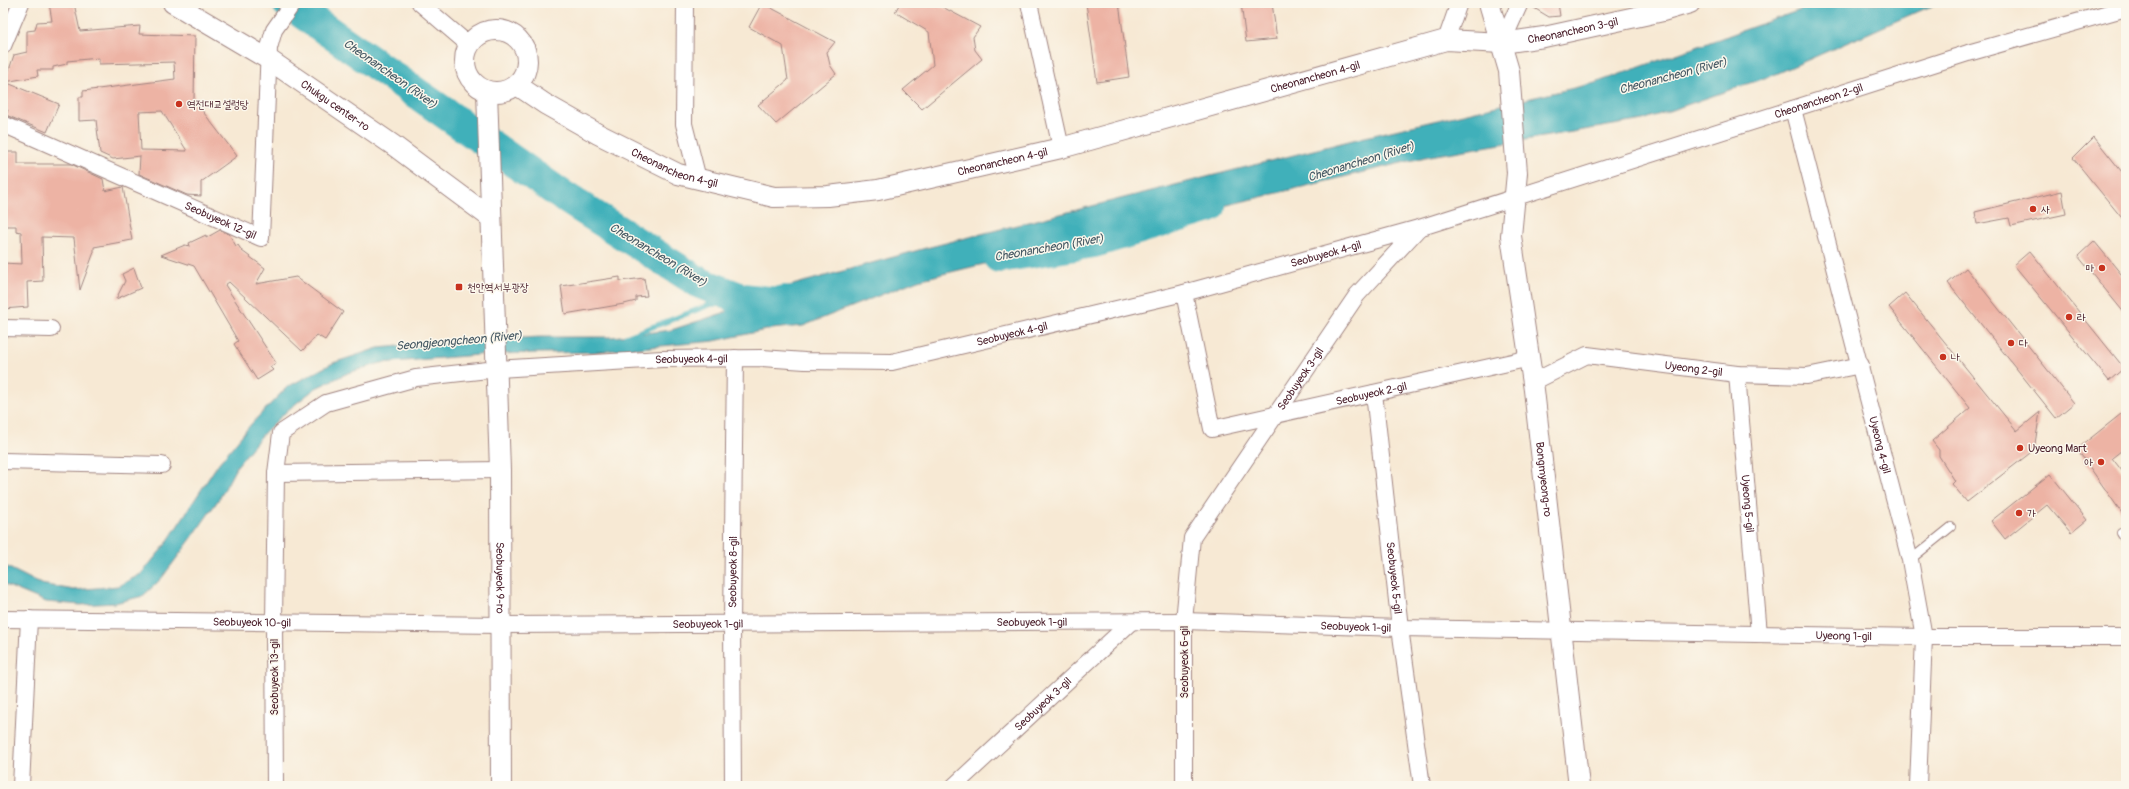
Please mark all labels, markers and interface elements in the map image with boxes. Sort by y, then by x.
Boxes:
street label: Cheonancheon 3-gil [1527,15,1619,46]
water label: Cheonancheon (River) [340,36,440,112]
water label: Cheonancheon (River) [1618,54,1728,98]
street label: Cheonancheon 4-gil [1269,58,1361,95]
street label: Chukgu center-ro [298,77,372,134]
street label: Cheonancheon 2-gil [1773,80,1864,121]
place label: 역전대교설렁탕 [187,98,249,111]
marker: 역전대교설렁탕 [174,99,184,109]
water label: Cheonancheon (River) [1306,139,1416,185]
street label: Cheonancheon 4-gil [629,145,719,190]
street label: Cheonancheon 4-gil [956,145,1049,178]
street label: Seobuyeok 12-gil [183,199,259,242]
place label: 사 [2041,203,2050,216]
marker: 사 [2028,204,2038,214]
water label: Cheonancheon (River) [607,220,709,290]
water label: Cheonancheon (River) [993,231,1105,265]
street label: Seobuyeok 4-gil [1289,238,1363,270]
place label: 마 [2085,262,2094,275]
marker: 마 [2097,263,2107,273]
place label: 천안역서부광장 [467,281,529,294]
marker: 천안역서부광장 [454,282,464,292]
place label: 라 [2077,311,2086,324]
marker: 라 [2064,312,2074,322]
street label: Seobuyeok 4-gil [975,319,1049,348]
water label: Seongjeongcheon (River) [395,328,523,354]
place label: 다 [2019,337,2028,350]
marker: 다 [2006,338,2016,348]
street label: Seobuyeok 3-gil [1274,345,1326,412]
place label: 나 [1951,351,1960,364]
street label: Seobuyeok 4-gil [655,352,728,366]
marker: 나 [1938,352,1948,362]
street label: Uyeong 2-gil [1664,358,1724,379]
street label: Seobuyeok 2-gil [1334,379,1408,408]
street label: Uyeong 4-gil [1866,415,1894,475]
street label: Bongmyeong-ro [1533,441,1555,518]
place label: Uyeong Mart [2028,442,2087,455]
marker: Uyeong Mart [2015,443,2025,453]
place label: 아 [2084,456,2093,469]
marker: 아 [2096,457,2106,467]
street label: Uyeong 5-gil [1739,474,1757,533]
place label: 가 [2027,507,2036,520]
marker: 가 [2014,508,2024,518]
street label: Seobuyeok 8-gil [726,536,739,608]
street label: Seobuyeok 5-gil [1384,541,1405,615]
street label: Seobuyeok 9-ro [494,542,507,614]
street label: Seobuyeok 10-gil [213,615,291,629]
street label: Seobuyeok 1-gil [997,615,1067,629]
street label: Seobuyeok 1-gil [673,617,743,630]
street label: Seobuyeok 1-gil [1320,619,1391,634]
street label: Seobuyeok 6-gil [1178,626,1191,698]
street label: Uyeong 1-gil [1815,629,1872,643]
street label: Seobuyeok 13-gil [268,639,281,715]
street label: Seobuyeok 3-gil [1012,674,1074,733]

